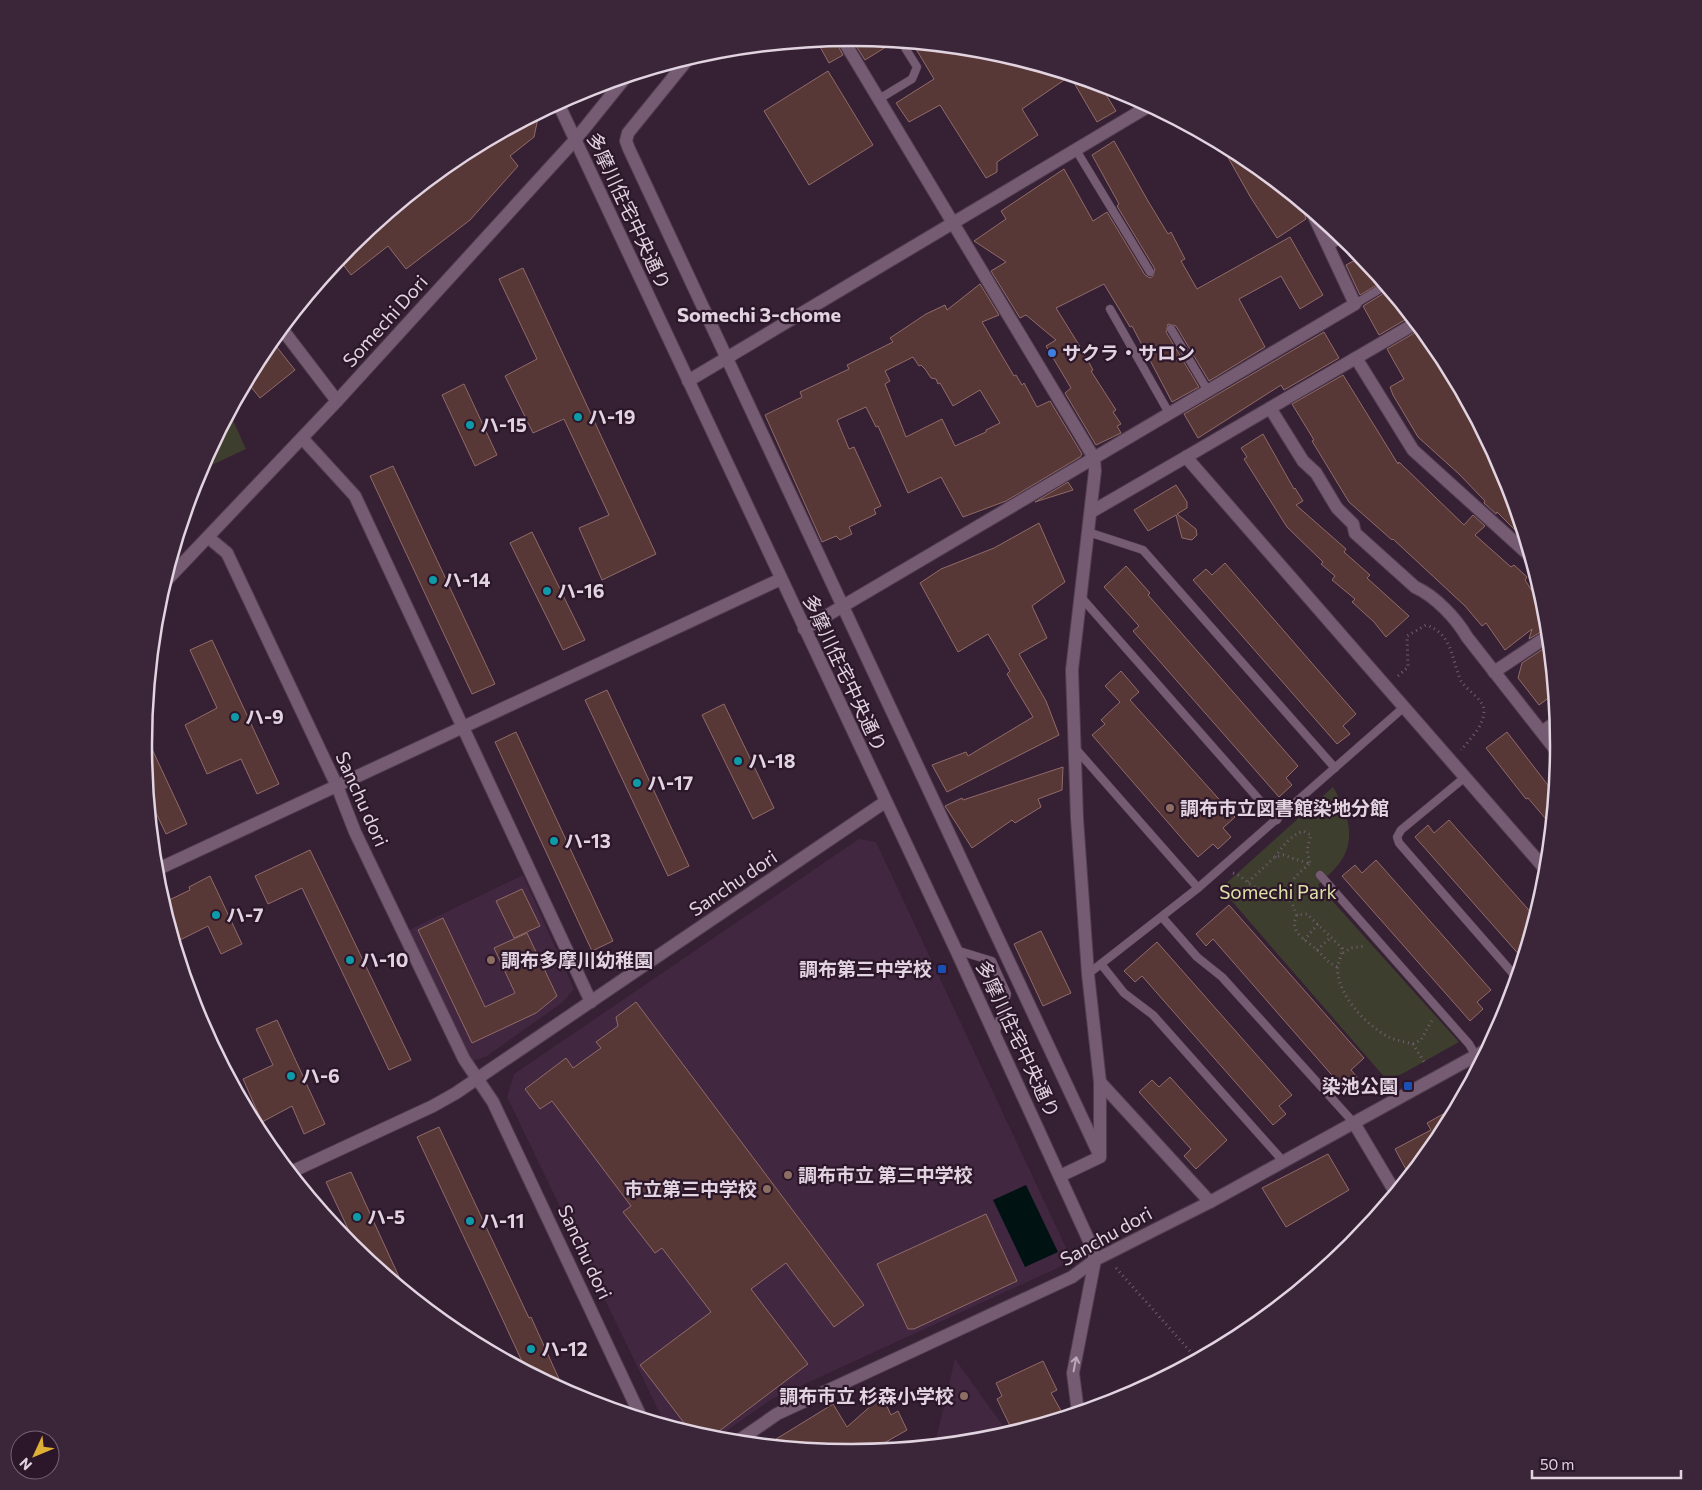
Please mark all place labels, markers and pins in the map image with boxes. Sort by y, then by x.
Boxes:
place label: サクラ・サロン [1062,341,1195,364]
marker: サクラ・サロン [1046,347,1058,359]
place label: ハ-19 [588,405,635,428]
marker: ハ-19 [572,411,584,423]
place label: ハ-15 [480,413,527,436]
marker: ハ-15 [464,419,476,431]
place label: ハ-14 [443,568,491,591]
marker: ハ-14 [427,574,439,586]
place label: ハ-16 [557,579,604,602]
marker: ハ-16 [541,585,553,597]
place label: ハ-9 [245,705,284,728]
marker: ハ-9 [229,711,241,723]
place label: ハ-18 [748,749,795,772]
marker: ハ-18 [732,755,744,767]
place label: ハ-17 [647,771,693,794]
marker: ハ-17 [631,777,643,789]
place label: 調布市立図書館染地分館 [1180,796,1389,819]
marker: 調布市立図書館染地分館 [1164,802,1176,814]
place label: ハ-13 [564,829,611,852]
marker: ハ-13 [548,835,560,847]
place label: ハ-7 [226,903,264,926]
marker: ハ-7 [210,909,222,921]
place label: ハ-10 [360,948,408,971]
place label: 調布多摩川幼稚園 [501,948,653,971]
marker: ハ-10 [344,954,356,966]
marker: 調布多摩川幼稚園 [485,954,497,966]
place label: 調布第三中学校 [799,957,932,980]
marker: 調布第三中学校 [936,963,948,975]
place label: ハ-6 [301,1064,340,1087]
marker: ハ-6 [285,1070,297,1082]
place label: 染池公園 [1322,1074,1398,1097]
marker: 染池公園 [1402,1080,1414,1092]
place label: 調布市立 第三中学校 [798,1163,973,1186]
marker: 調布市立 第三中学校 [782,1169,794,1181]
place label: 市立第三中学校 [624,1177,757,1200]
marker: 市立第三中学校 [761,1183,773,1195]
place label: ハ-5 [367,1205,405,1228]
place label: ハ-11 [480,1209,524,1232]
marker: ハ-5 [351,1211,363,1223]
marker: ハ-11 [464,1215,476,1227]
place label: ハ-12 [541,1337,588,1360]
marker: ハ-12 [525,1343,537,1355]
place label: 調布市立 杉森小学校 [779,1384,954,1407]
marker: 調布市立 杉森小学校 [958,1390,970,1402]

